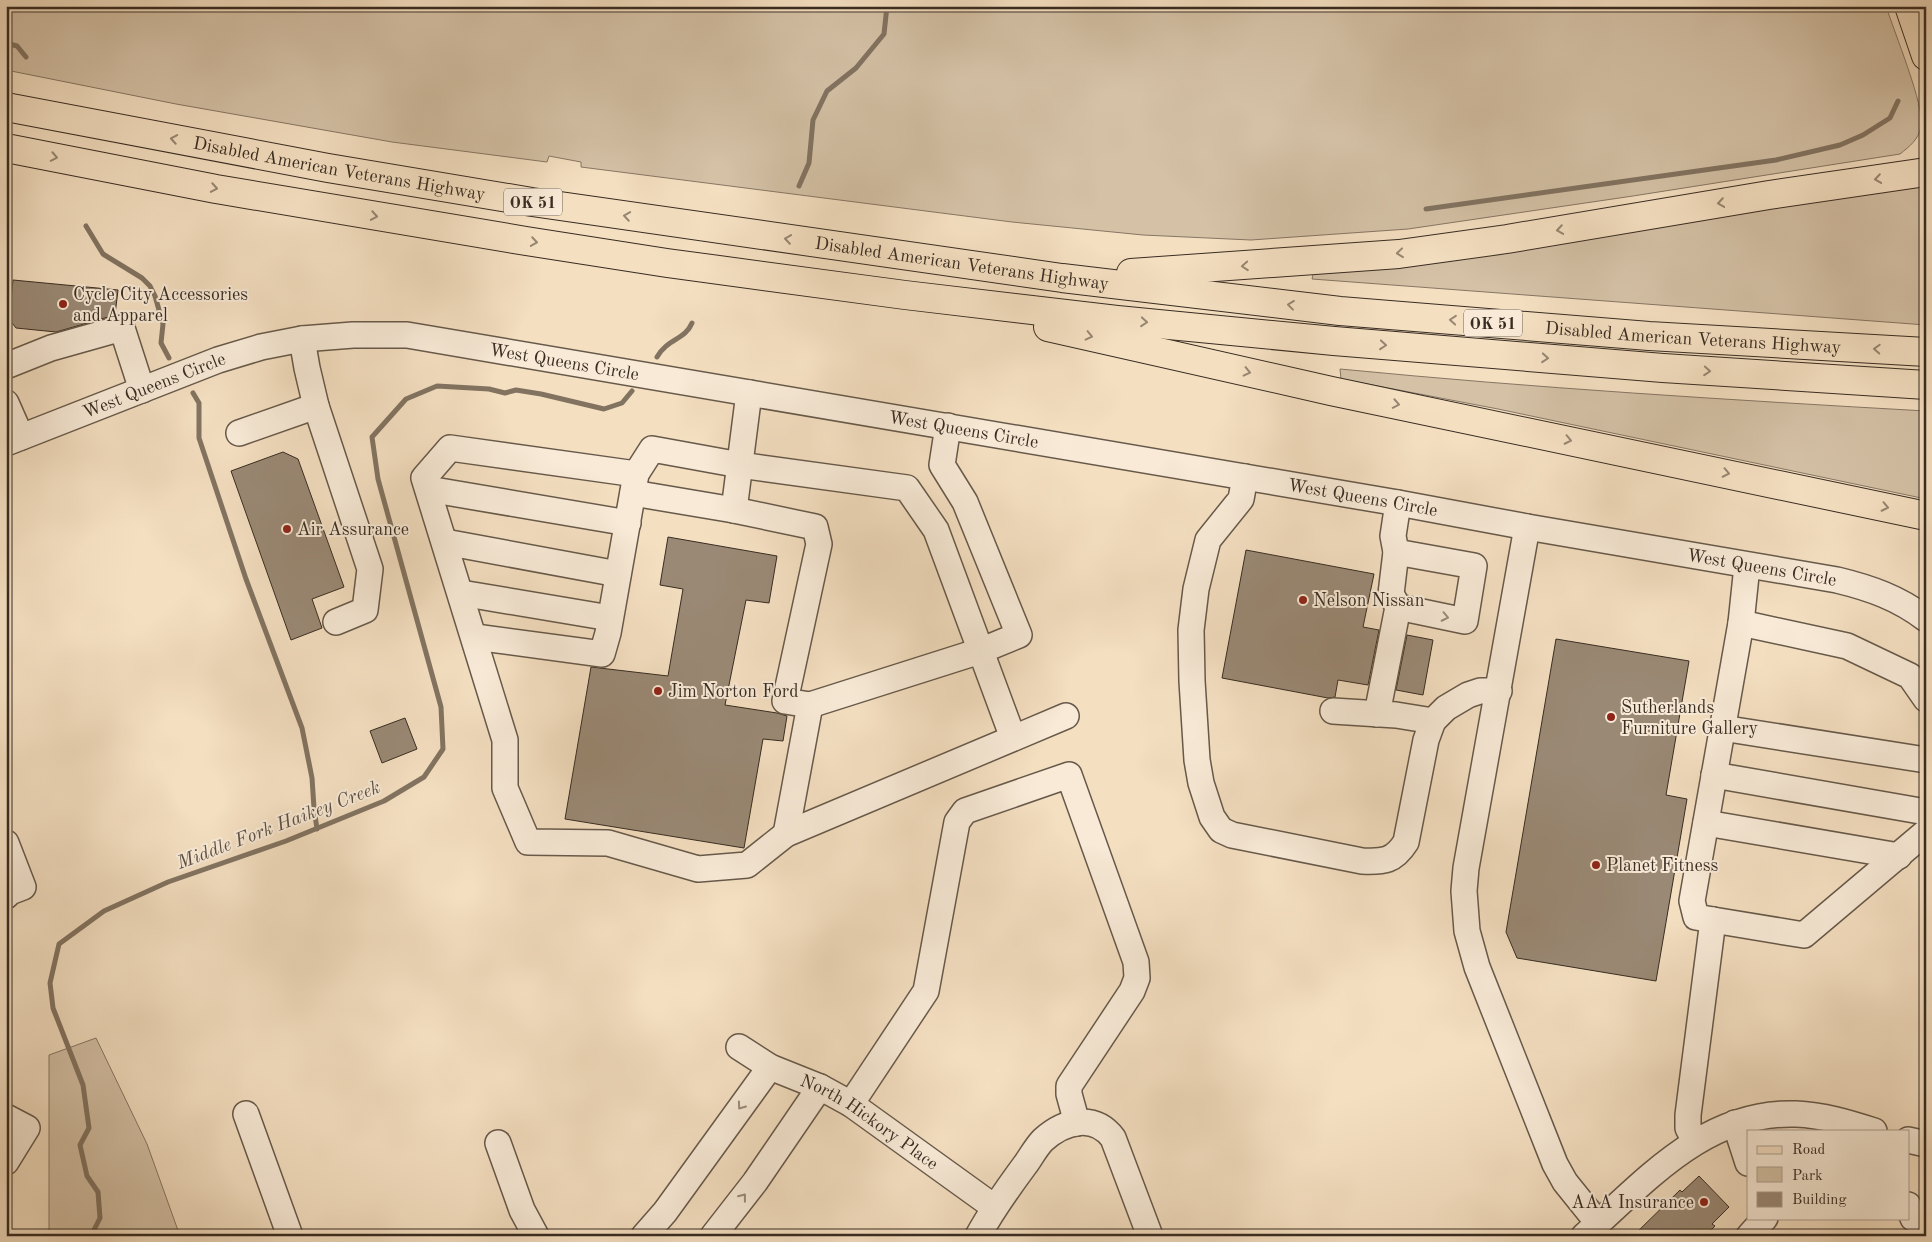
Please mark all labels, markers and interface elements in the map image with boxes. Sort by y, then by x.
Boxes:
one-way arrow [170,135,178,145]
street label: Disabled American Veterans Highway [191,135,487,204]
one-way arrow [50,152,59,162]
one-way arrow [1873,173,1881,184]
one-way arrow [209,183,218,193]
road number: OK 51 [504,188,562,216]
one-way arrow [1716,197,1724,208]
one-way arrow [369,210,378,220]
one-way arrow [623,211,631,222]
one-way arrow [1556,224,1565,234]
one-way arrow [784,234,792,245]
street label: Disabled American Veterans Highway [814,235,1110,294]
one-way arrow [530,237,538,247]
one-way arrow [1395,247,1403,258]
one-way arrow [1241,260,1249,271]
place label: Cycle City Accessories and Apparel [73,286,248,325]
marker: Cycle City Accessories and Apparel [57,298,69,310]
one-way arrow [1287,300,1295,311]
road number: OK 51 [1464,309,1522,336]
one-way arrow [1449,315,1457,326]
one-way arrow [1141,317,1149,328]
street label: Disabled American Veterans Highway [1544,320,1842,357]
one-way arrow [1084,330,1093,341]
one-way arrow [1379,339,1387,350]
street label: West Queens Circle [488,341,640,384]
one-way arrow [1873,344,1881,355]
street label: West Queens Circle [81,350,228,422]
one-way arrow [1541,353,1549,364]
one-way arrow [1243,366,1252,377]
one-way arrow [1703,366,1711,377]
one-way arrow [1392,399,1400,409]
street label: West Queens Circle [887,409,1040,452]
one-way arrow [1563,434,1572,445]
one-way arrow [1722,468,1731,478]
street label: West Queens Circle [1286,476,1439,520]
one-way arrow [1881,501,1890,512]
place label: Air Assurance [297,521,409,539]
marker: Air Assurance [281,523,293,535]
street label: West Queens Circle [1685,546,1838,590]
place label: Nelson Nissan [1313,592,1425,610]
marker: Nelson Nissan [1297,594,1309,606]
one-way arrow [1441,612,1450,622]
place label: Jim Norton Ford [668,683,799,701]
marker: Jim Norton Ford [652,685,664,697]
place label: Sutherlands Furniture Gallery [1621,699,1759,738]
marker: Sutherlands Furniture Gallery [1605,711,1617,723]
water label: Middle Fork Haikey Creek [174,779,383,874]
place label: Planet Fitness [1606,857,1718,875]
marker: Planet Fitness [1590,859,1602,871]
street label: North Hickory Place [798,1072,941,1174]
one-way arrow [738,1100,747,1110]
legend [1747,1130,1910,1220]
text: Road [1792,1143,1826,1158]
text: Park [1792,1169,1823,1184]
one-way arrow [737,1193,746,1203]
text: Building [1792,1193,1847,1208]
place label: AAA Insurance [1571,1194,1694,1212]
marker: AAA Insurance [1698,1196,1710,1208]

